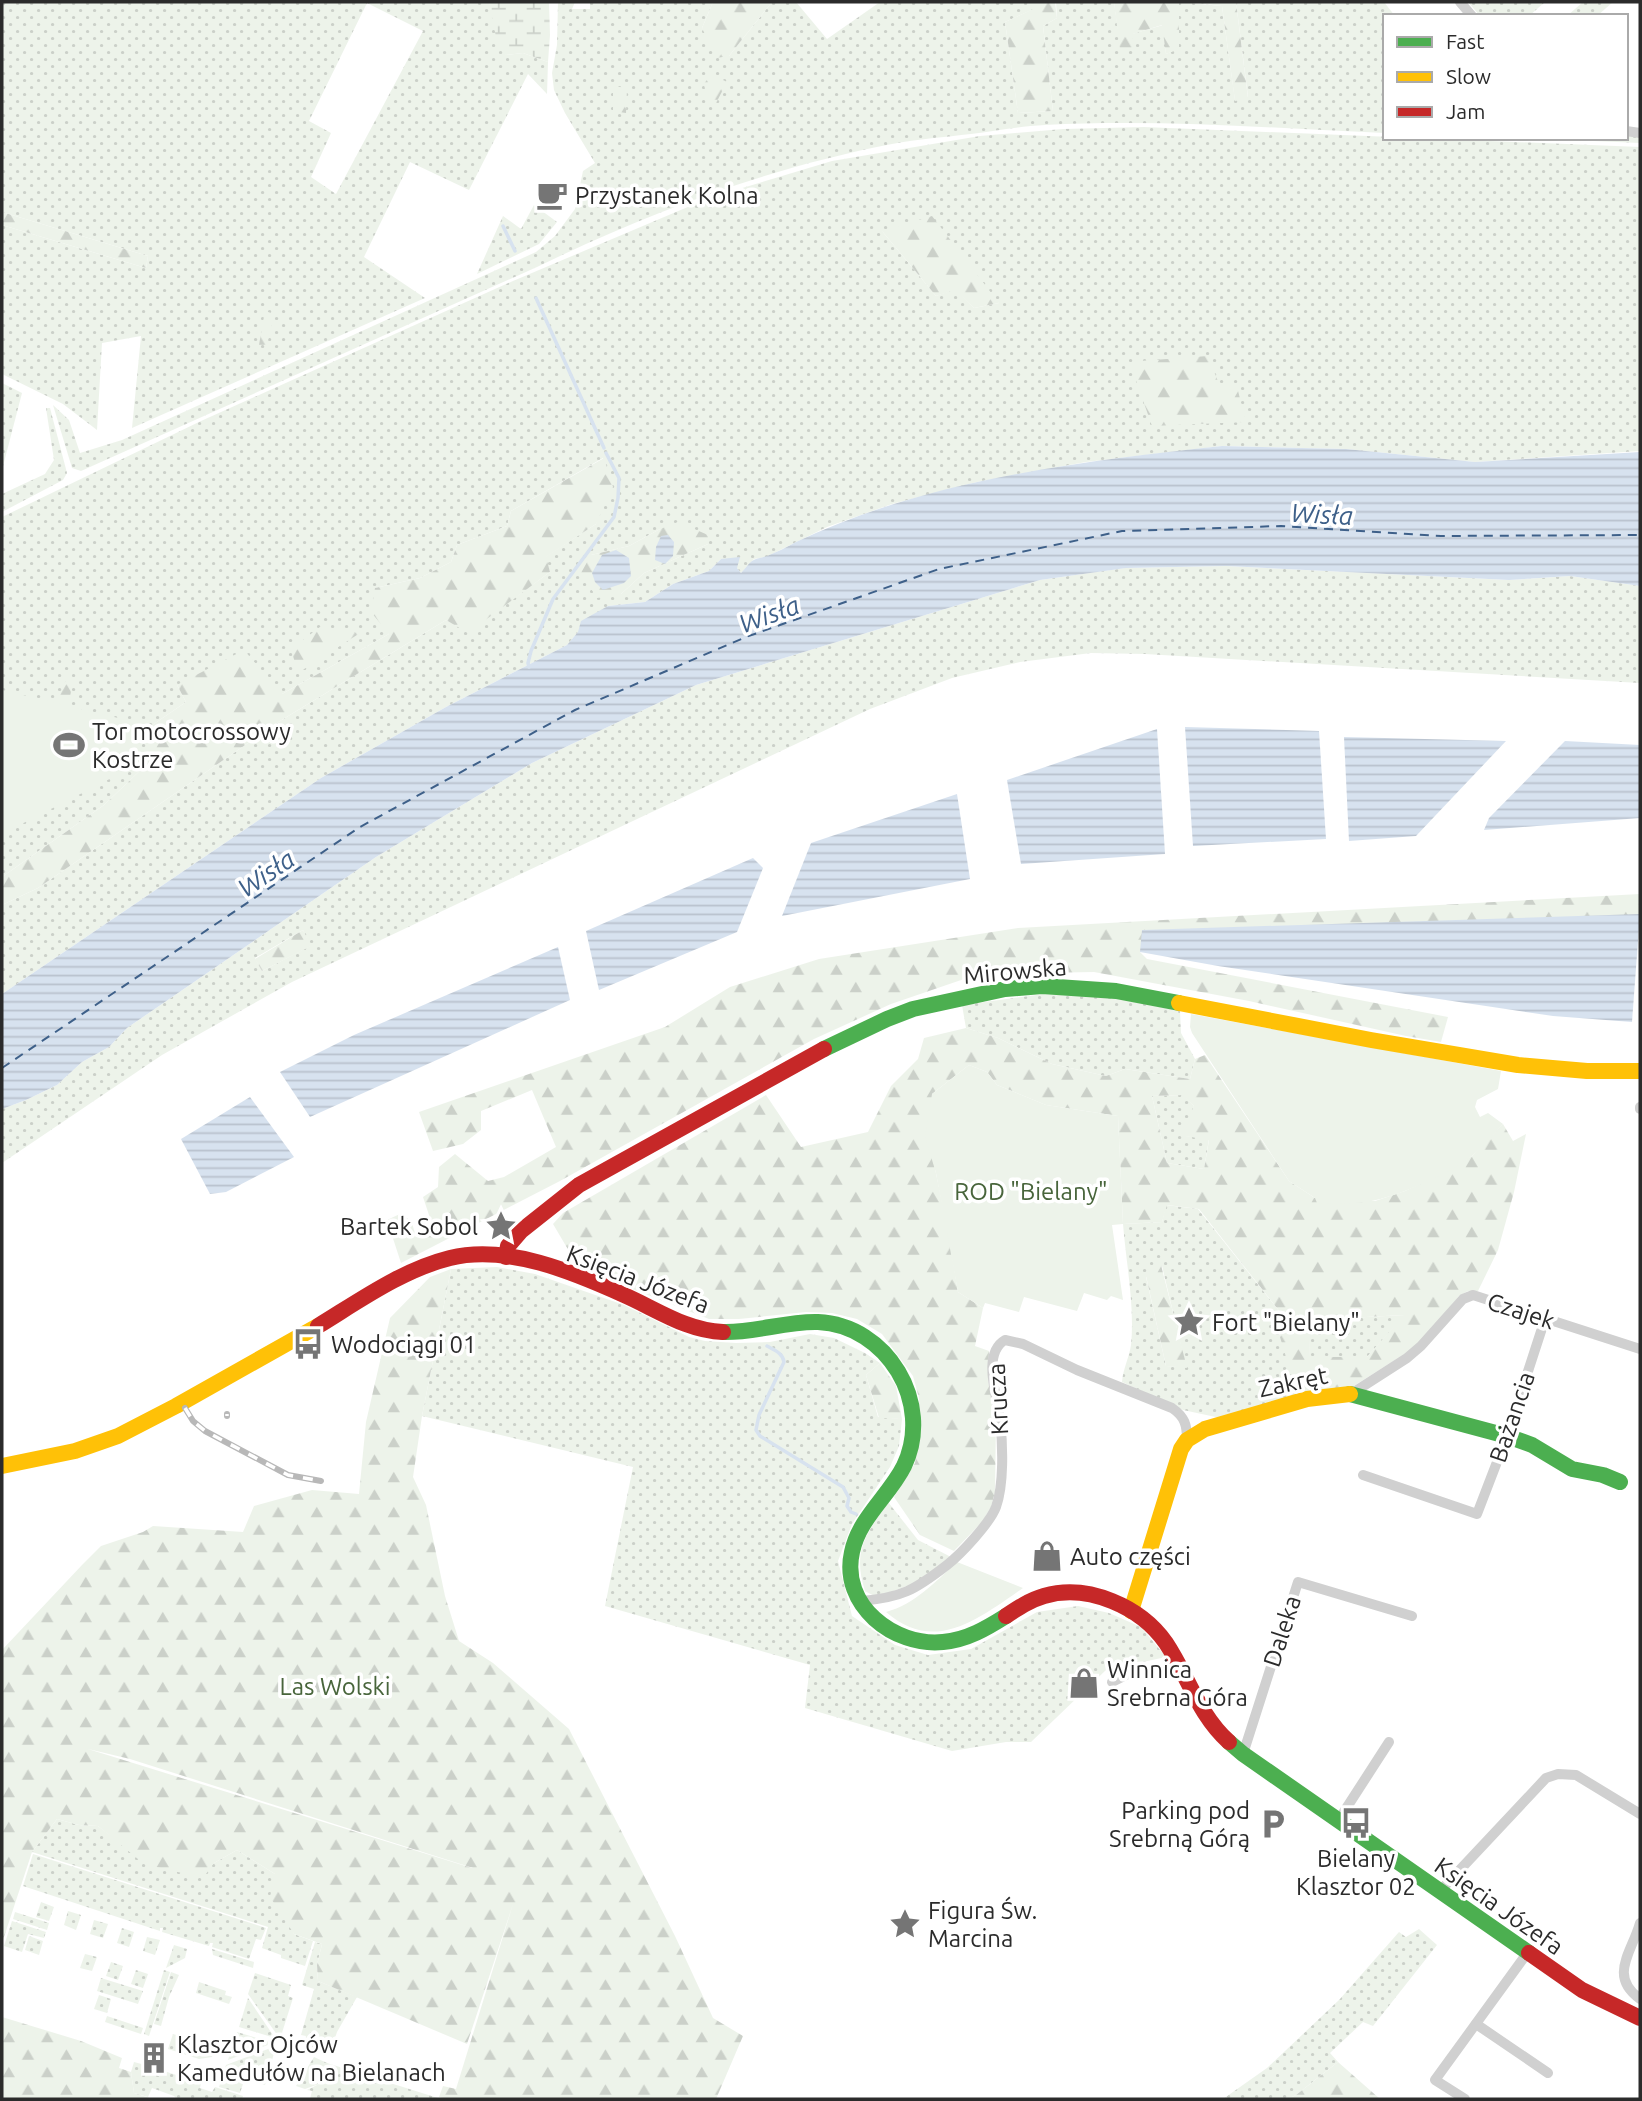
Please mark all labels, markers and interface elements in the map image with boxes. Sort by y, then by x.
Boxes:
legend [1383,14,1628,140]
text: Fast [1446,29,1484,53]
text: Slow [1446,64,1491,88]
text: Jam [1446,99,1485,123]
cafe icon: Przystanek Kolna [535,178,569,212]
place label: Przystanek Kolna [575,182,759,209]
water label: Wisła [1290,498,1354,530]
water label: Wisła [735,590,803,638]
place label: Tor motocrossowy Kostrze [92,718,291,773]
sports icon: Tor motocrossowy Kostrze [52,728,86,762]
water label: Wisła [232,844,300,902]
street label: Mirowska [962,953,1068,989]
park label: ROD "Bielany" [954,1178,1108,1205]
place icon: Bartek Sobol [484,1209,518,1243]
place label: Bartek Sobol [340,1213,478,1240]
street label: Księcia Józefa [563,1239,713,1319]
street label: Czajek [1484,1287,1558,1335]
place icon: Fort "Bielany" [1172,1305,1206,1339]
place label: Fort "Bielany" [1212,1309,1360,1336]
bus stop icon: Wodociągi 01 [291,1327,325,1361]
place label: Wodociągi 01 [331,1331,477,1358]
street label: Zakręt [1256,1361,1331,1402]
street label: Krucza [983,1362,1013,1436]
street label: Bażancia [1484,1368,1540,1466]
shop icon: Auto części [1030,1539,1064,1573]
place label: Auto części [1070,1543,1191,1570]
street label: Daleka [1258,1592,1306,1670]
place label: Winnica Srebrna Góra [1107,1656,1248,1711]
shop icon: Winnica Srebrna Góra [1067,1666,1101,1700]
park label: Las Wolski [279,1673,391,1700]
place label: Parking pod Srebrną Górą [1109,1797,1250,1852]
bus stop icon: Bielany Klasztor 02 [1339,1806,1373,1840]
parking icon: Parking pod Srebrną Górą [1256,1807,1290,1841]
place label: Bielany Klasztor 02 [1296,1845,1416,1900]
street label: Księcia Józefa [1430,1852,1568,1960]
place label: Figura Św. Marcina [928,1896,1037,1952]
place icon: Figura Św. Marcina [888,1907,922,1941]
place label: Klasztor Ojców Kamedułów na Bielanach [177,2031,446,2086]
building icon: Klasztor Ojców Kamedułów na Bielanach [137,2041,171,2075]

